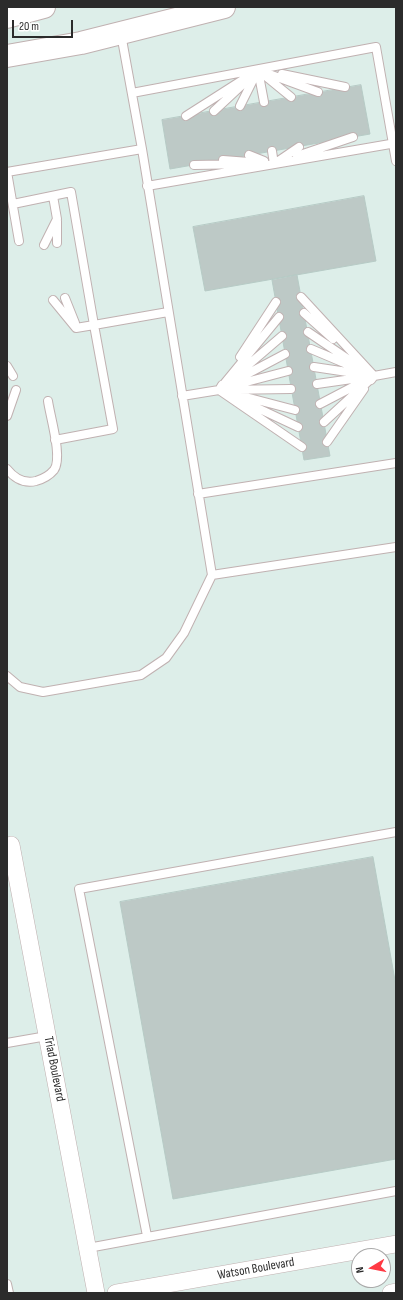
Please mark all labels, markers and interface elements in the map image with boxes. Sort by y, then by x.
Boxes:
scale bar [14,12,75,38]
text: 20 m [19,19,39,34]
street label: Triad Boulevard [40,1035,68,1103]
north arrow [351,1248,391,1288]
street label: Watson Boulevard [216,1255,296,1283]
text: N [353,1266,367,1274]

